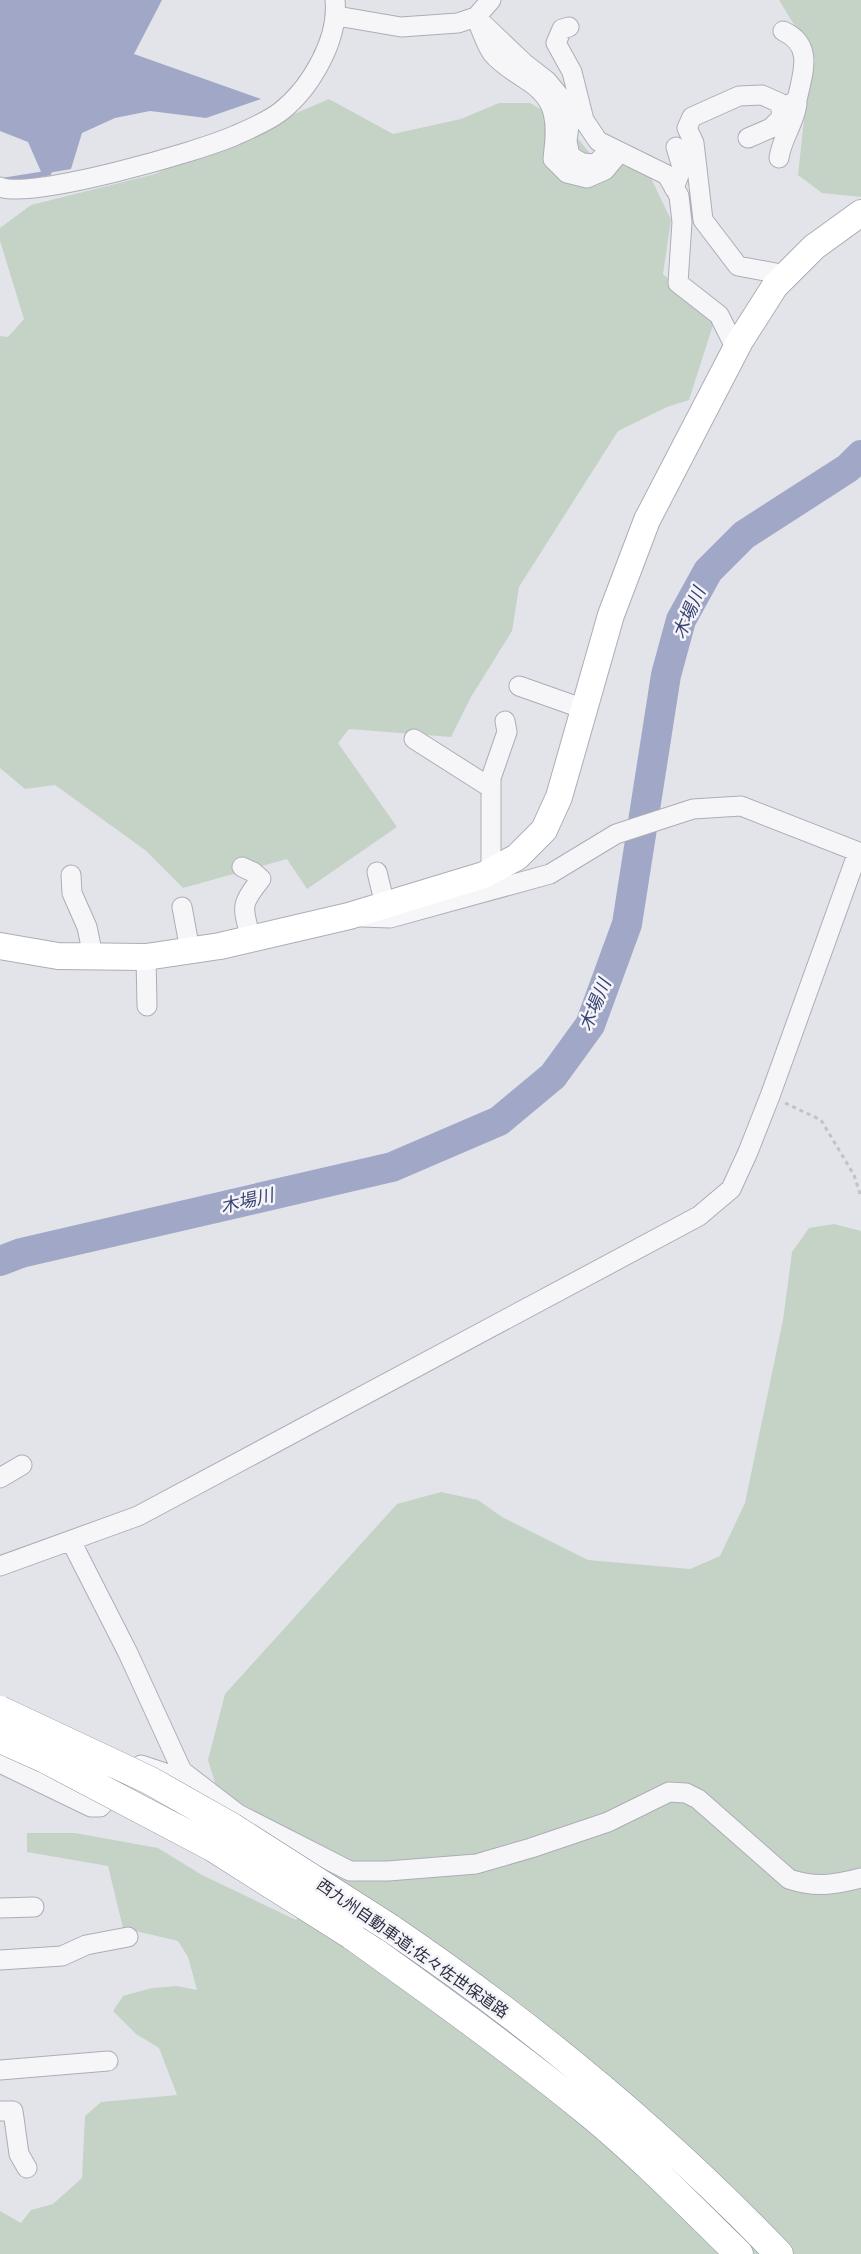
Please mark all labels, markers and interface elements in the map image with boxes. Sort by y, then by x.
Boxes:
water label: 木場川 [668,582,710,642]
water label: 木場川 [574,974,616,1034]
water label: 木場川 [218,1184,278,1217]
street label: 西九州自動車道;佐々佐世保道路 [313,1875,512,2022]

